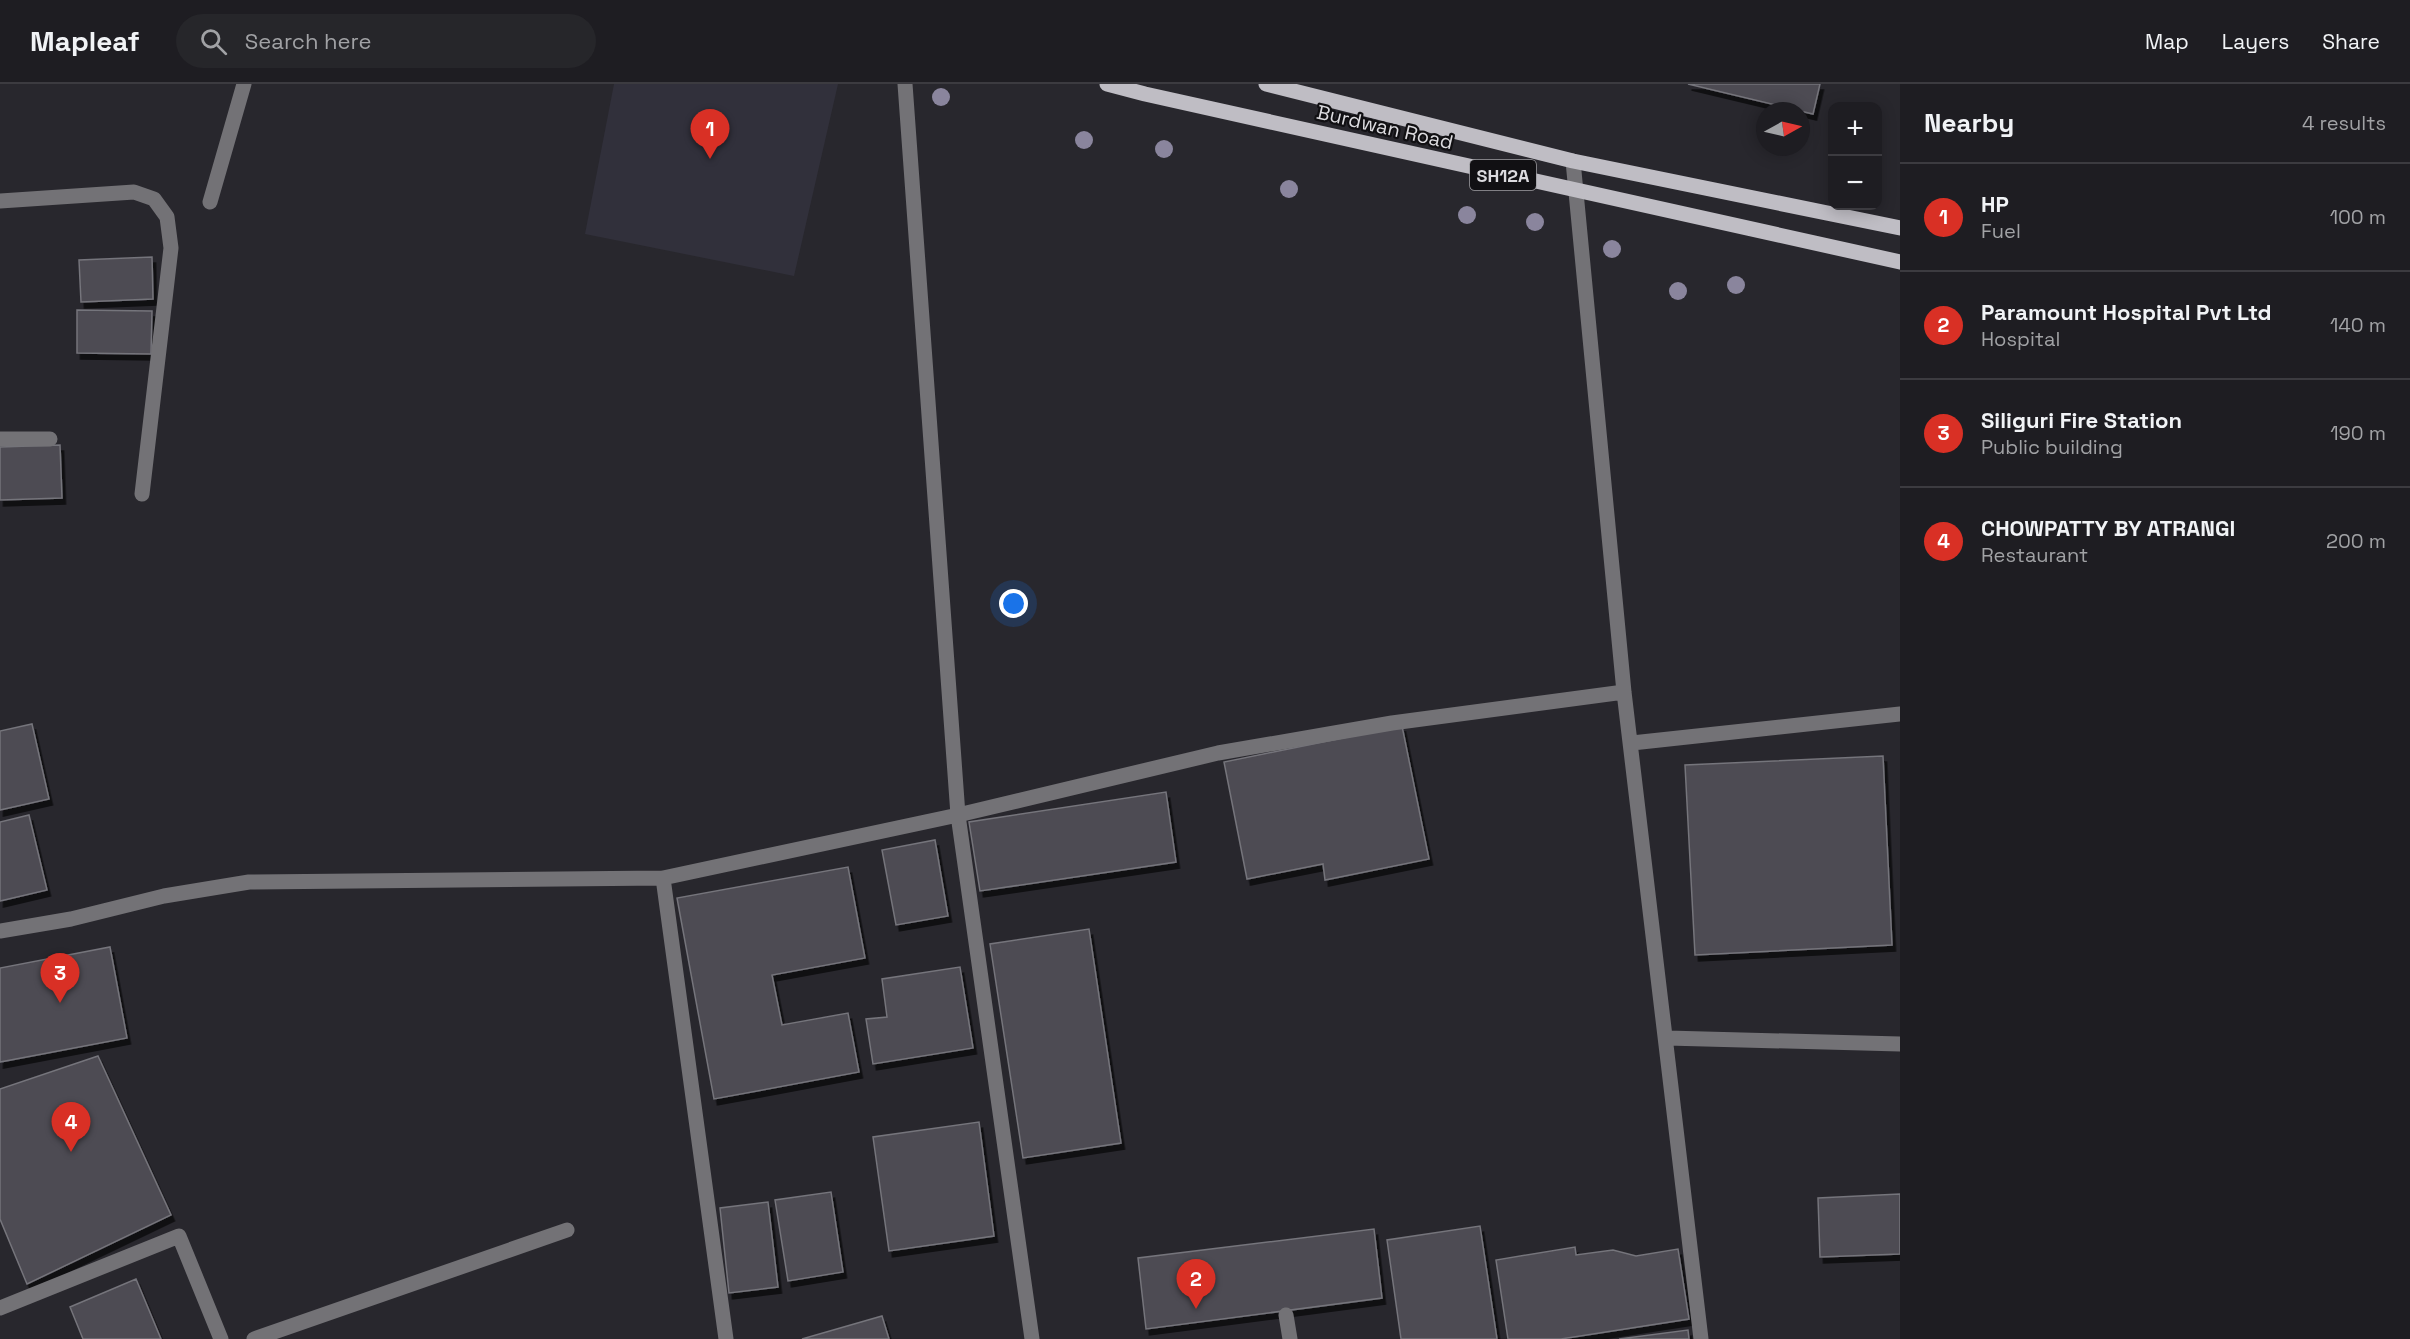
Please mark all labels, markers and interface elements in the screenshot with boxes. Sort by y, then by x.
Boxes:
search box [176,14,596,68]
text: Mapleaf [30,23,140,59]
icon: search [197,25,230,58]
text: Search here [245,27,372,55]
text: Map [2145,28,2189,55]
text: Layers [2222,28,2289,55]
text: Share [2322,28,2380,55]
street label: Burdwan Road [1314,99,1456,155]
north arrow [1756,102,1810,156]
map controls [1828,102,1882,210]
button: + [1828,102,1882,156]
text: Nearby [1924,106,2014,140]
pin: 1 [690,110,730,159]
text: 4 results [2302,110,2386,136]
button: − [1828,156,1882,210]
road number: SH12A [1470,160,1536,190]
text: HP [1981,190,2009,218]
text: 1 [1939,204,1948,230]
text: 100 m [2330,204,2386,230]
text: Fuel [1981,218,2021,244]
text: Paramount Hospital Pvt Ltd [1981,298,2272,326]
text: 2 [1938,312,1949,338]
text: 140 m [2330,312,2386,338]
text: Hospital [1981,326,2060,352]
text: Siliguri Fire Station [1981,406,2182,434]
text: 3 [1937,420,1950,446]
text: 190 m [2330,420,2386,446]
text: Public building [1981,434,2123,460]
text: CHOWPATTY BY ATRANGI [1981,514,2235,542]
text: 4 [1937,528,1950,554]
text: 200 m [2326,528,2386,554]
text: Restaurant [1981,542,2088,568]
your location [999,589,1028,618]
pin: 3 [40,954,80,1003]
pin: 4 [52,1102,90,1152]
pin: 2 [1176,1260,1216,1309]

